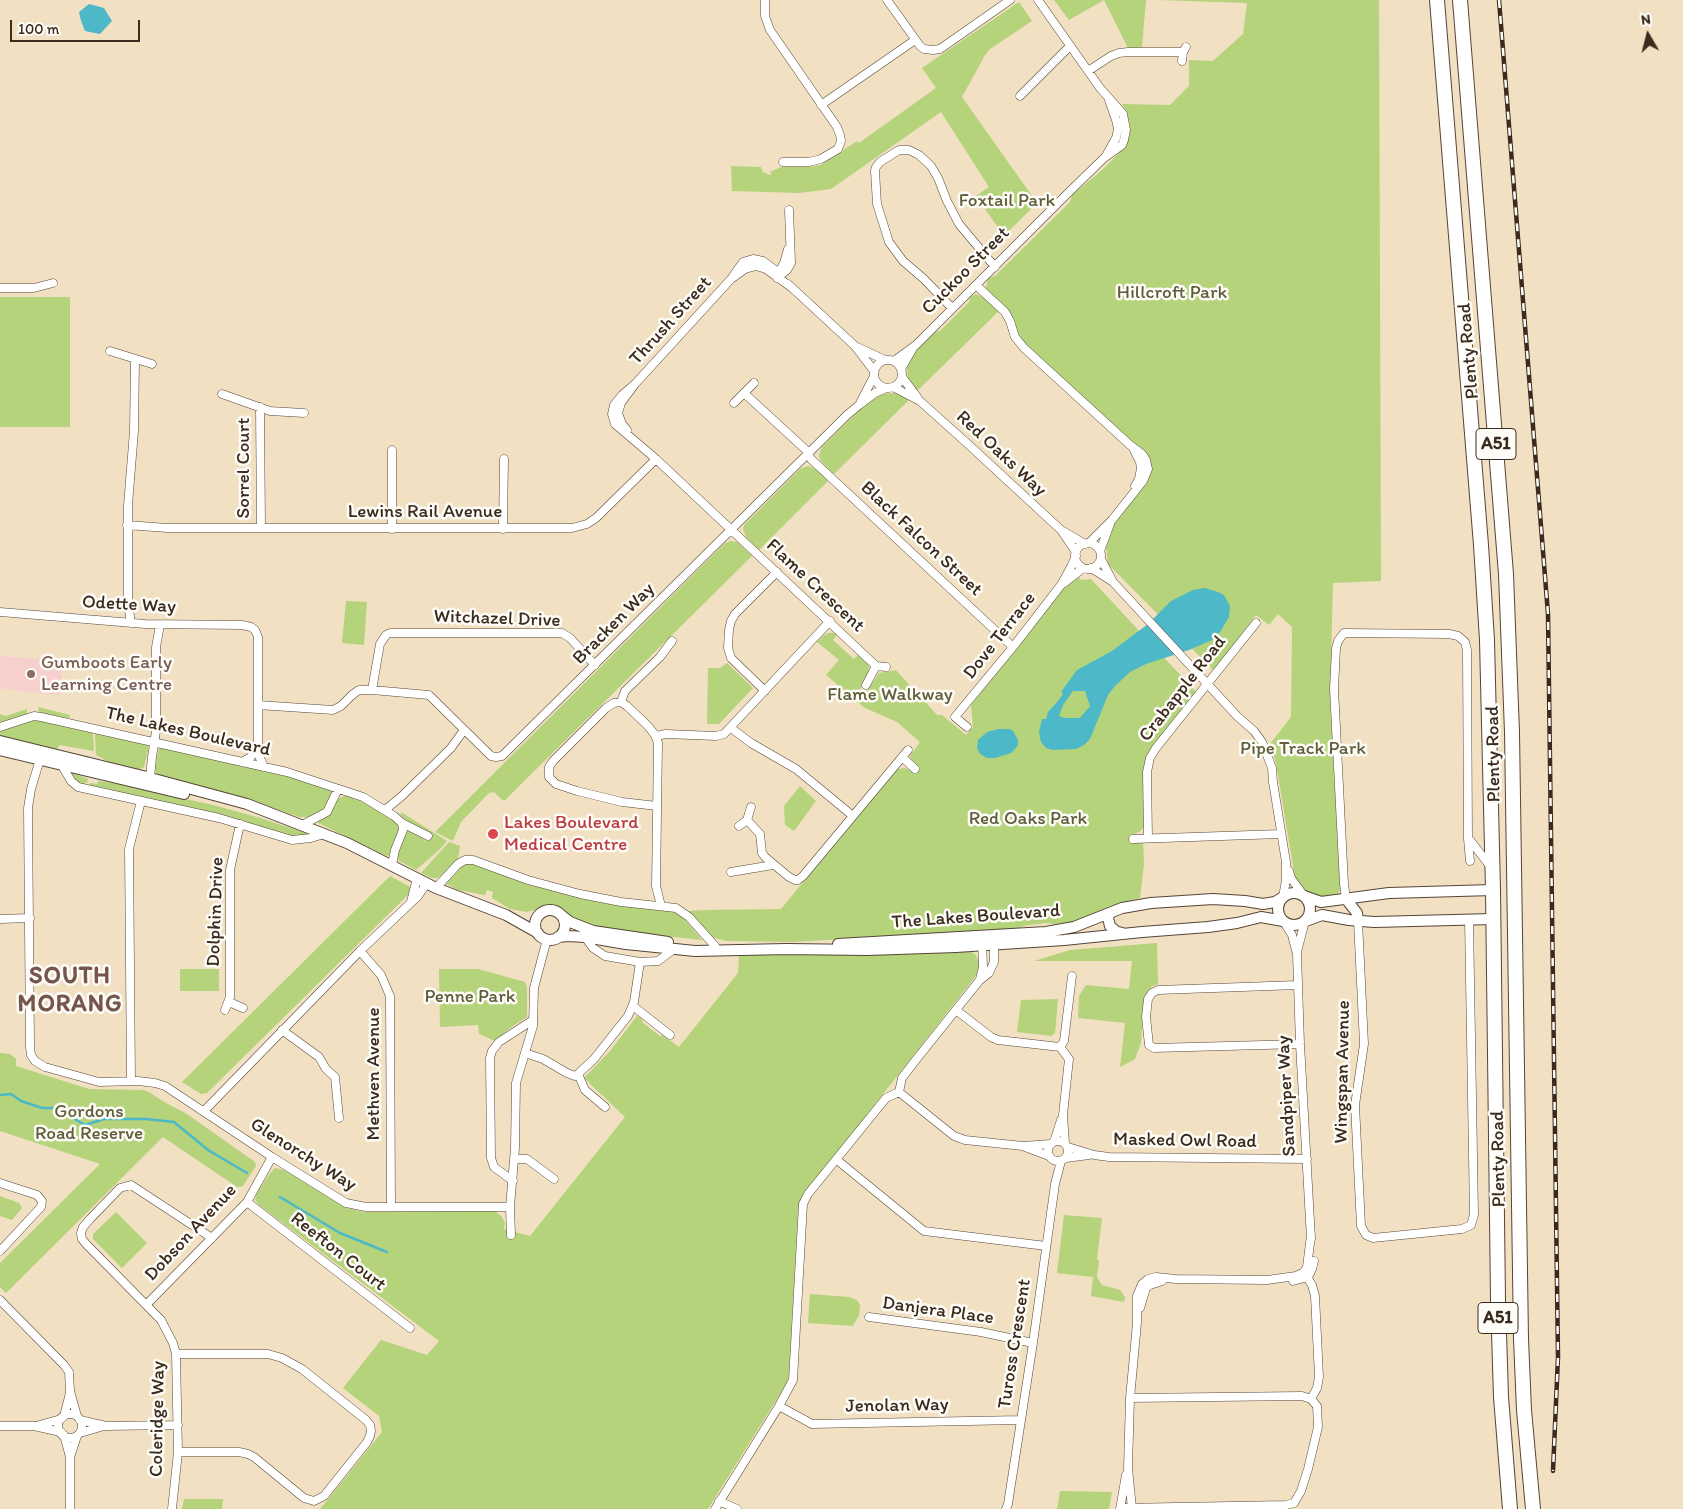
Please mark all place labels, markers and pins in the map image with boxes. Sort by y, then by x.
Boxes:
place label: Gumboots Early Learning Centre [41,652,172,696]
marker: Gumboots Early Learning Centre [25,668,37,680]
place label: Lakes Boulevard Medical Centre [504,812,639,856]
marker: Lakes Boulevard Medical Centre [486,827,500,841]

